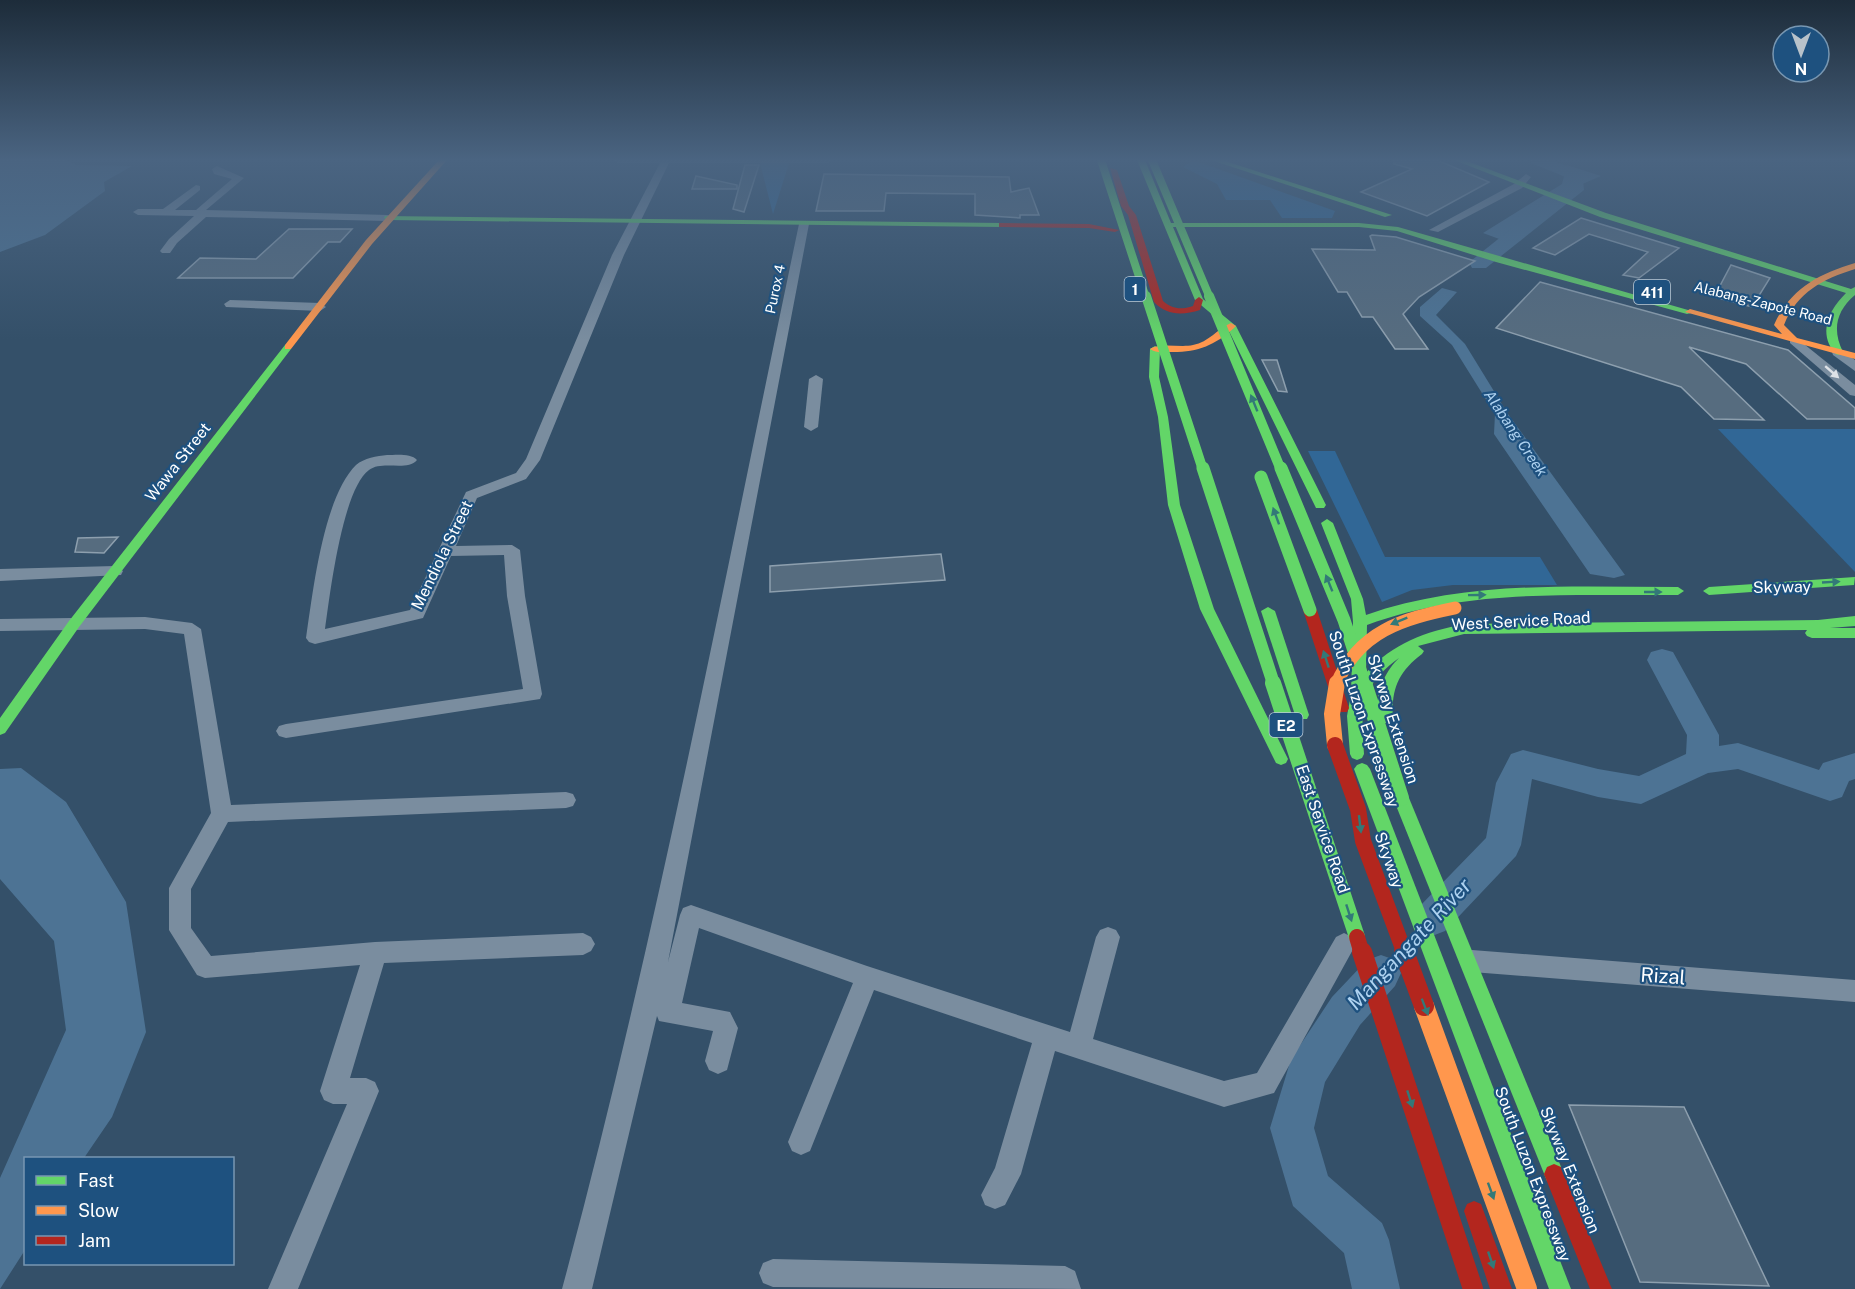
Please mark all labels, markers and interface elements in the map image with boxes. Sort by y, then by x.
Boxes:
north arrow [1771,24,1831,84]
text: N [1795,59,1807,78]
street label: Purox 4 [762,263,788,315]
road number: 1 [1124,277,1146,301]
street label: Alabang-Zapote Road [1693,278,1833,328]
road number: 411 [1634,280,1670,304]
one-way arrow [1824,365,1839,378]
water label: Alabang Creek [1481,387,1552,480]
one-way arrow [1249,394,1259,412]
street label: Wawa Street [141,419,215,505]
street label: Mendiola Street [407,497,477,613]
one-way arrow [1270,507,1280,525]
one-way arrow [1324,574,1334,592]
street label: Skyway [1753,577,1812,597]
one-way arrow [1821,578,1840,587]
one-way arrow [1644,587,1663,596]
one-way arrow [1468,590,1487,599]
street label: West Service Road [1451,608,1591,634]
one-way arrow [1389,616,1407,626]
street label: South Luzon Expressway [1325,628,1403,810]
one-way arrow [1321,650,1330,668]
street label: Skyway Extension [1363,652,1423,786]
road number: E2 [1270,713,1302,737]
street label: East Service Road [1292,762,1354,896]
one-way arrow [1356,814,1365,833]
street label: Skyway [1371,829,1408,891]
water label: Mangangate River [1342,872,1477,1015]
one-way arrow [1345,905,1354,923]
street label: Rizal [1640,962,1686,990]
one-way arrow [1420,999,1430,1017]
street label: South Luzon Expressway [1491,1084,1575,1265]
one-way arrow [1406,1090,1416,1108]
street label: Skyway Extension [1536,1104,1604,1236]
legend [24,1157,234,1265]
text: Fast [78,1170,114,1191]
one-way arrow [1487,1182,1497,1200]
text: Slow [78,1200,119,1221]
text: Jam [78,1230,111,1251]
one-way arrow [1486,1251,1496,1269]

